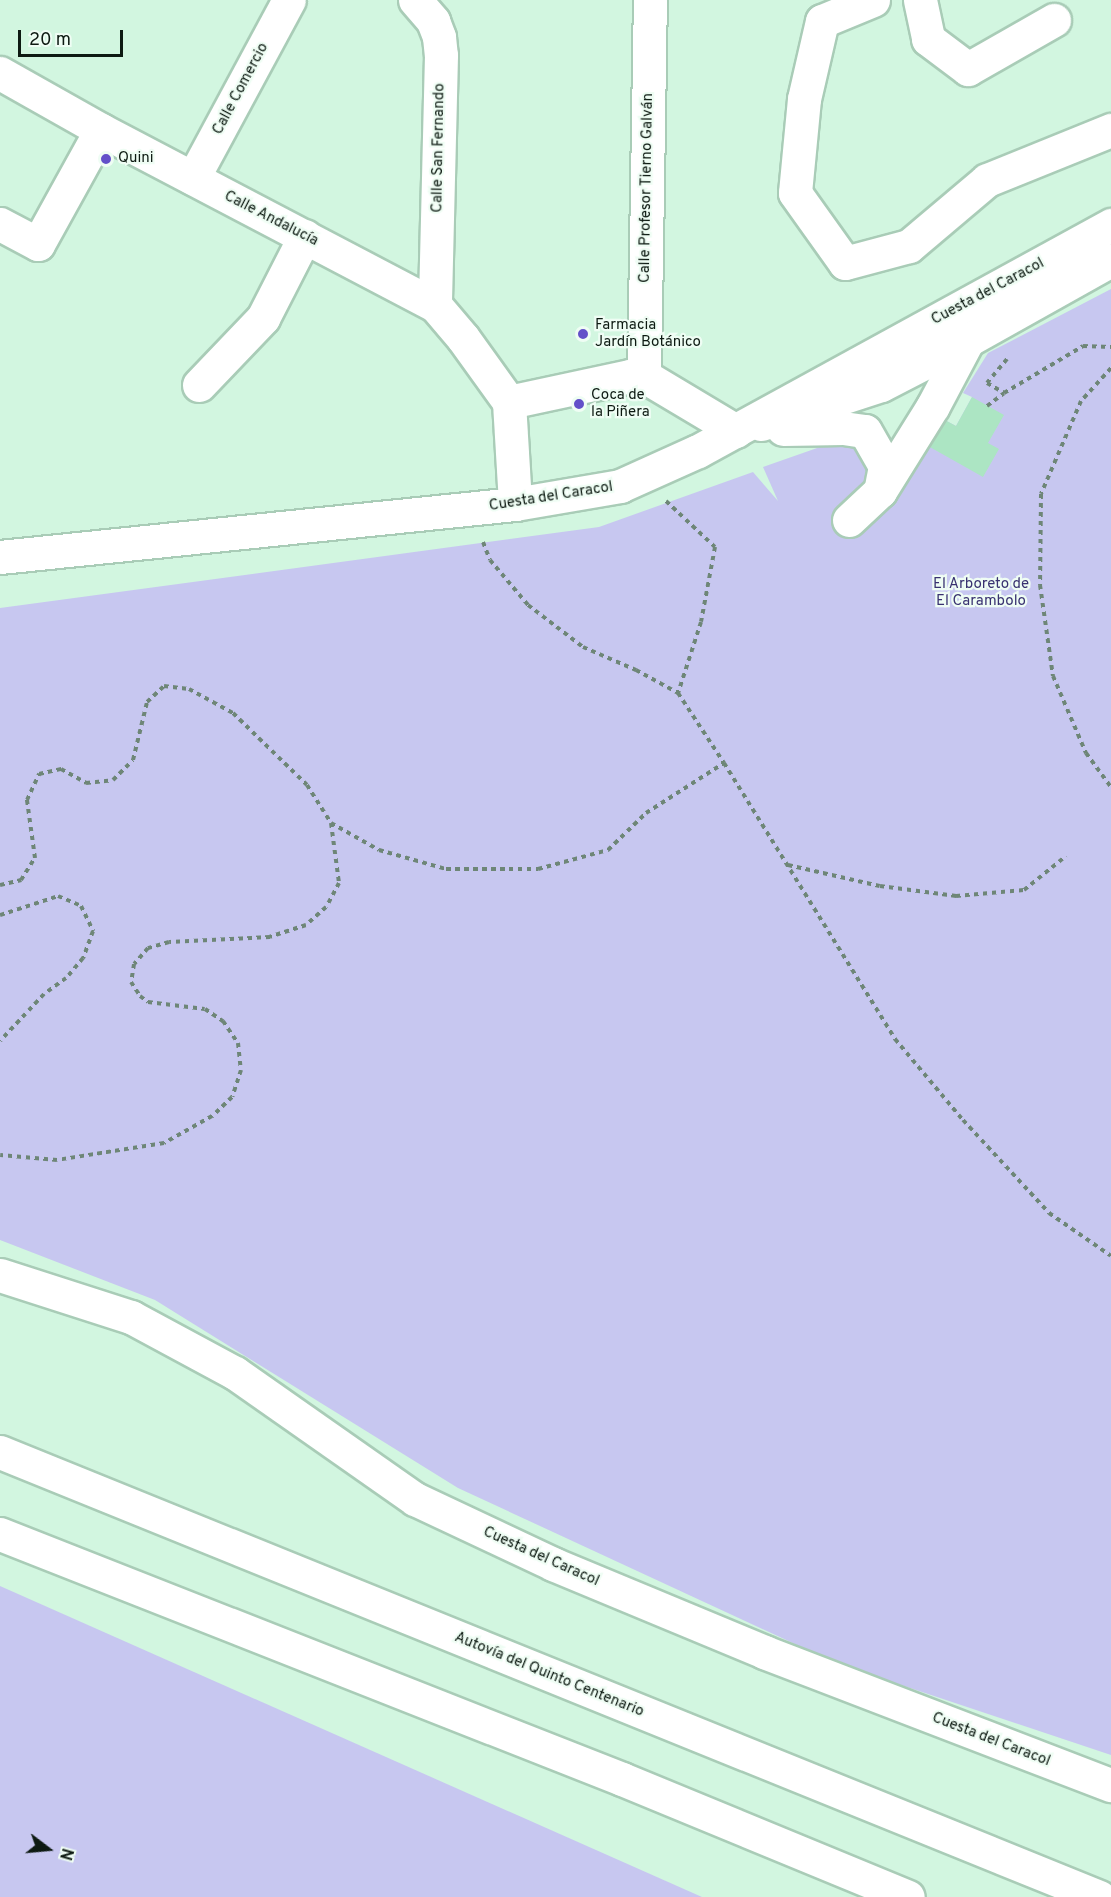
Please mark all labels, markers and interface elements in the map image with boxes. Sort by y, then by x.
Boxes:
scale bar [21,18,126,56]
text: 20 m [29,29,71,52]
street label: Calle Comercio [209,40,273,138]
street label: Calle San Fernando [429,83,449,213]
street label: Calle Profesor Tierno Galván [636,93,658,283]
place label: Quini [118,150,153,168]
marker: Quini [99,152,113,166]
street label: Calle Andalucía [221,187,321,251]
street label: Cuesta del Caracol [929,255,1047,329]
place label: Farmacia Jardín Botánico [595,316,701,351]
marker: Farmacia Jardín Botánico [576,327,590,341]
place label: Coca de la Piñera [591,386,650,421]
marker: Coca de la Piñera [572,397,586,411]
street label: Cuesta del Caracol [488,478,614,516]
park label: El Arboreto de El Carambolo [933,575,1029,610]
street label: Cuesta del Caracol [480,1523,602,1591]
street label: Autovía del Quinto Centenario [452,1629,646,1721]
street label: Cuesta del Caracol [929,1709,1053,1771]
north arrow [18,1819,78,1879]
text: N [54,1846,77,1862]

